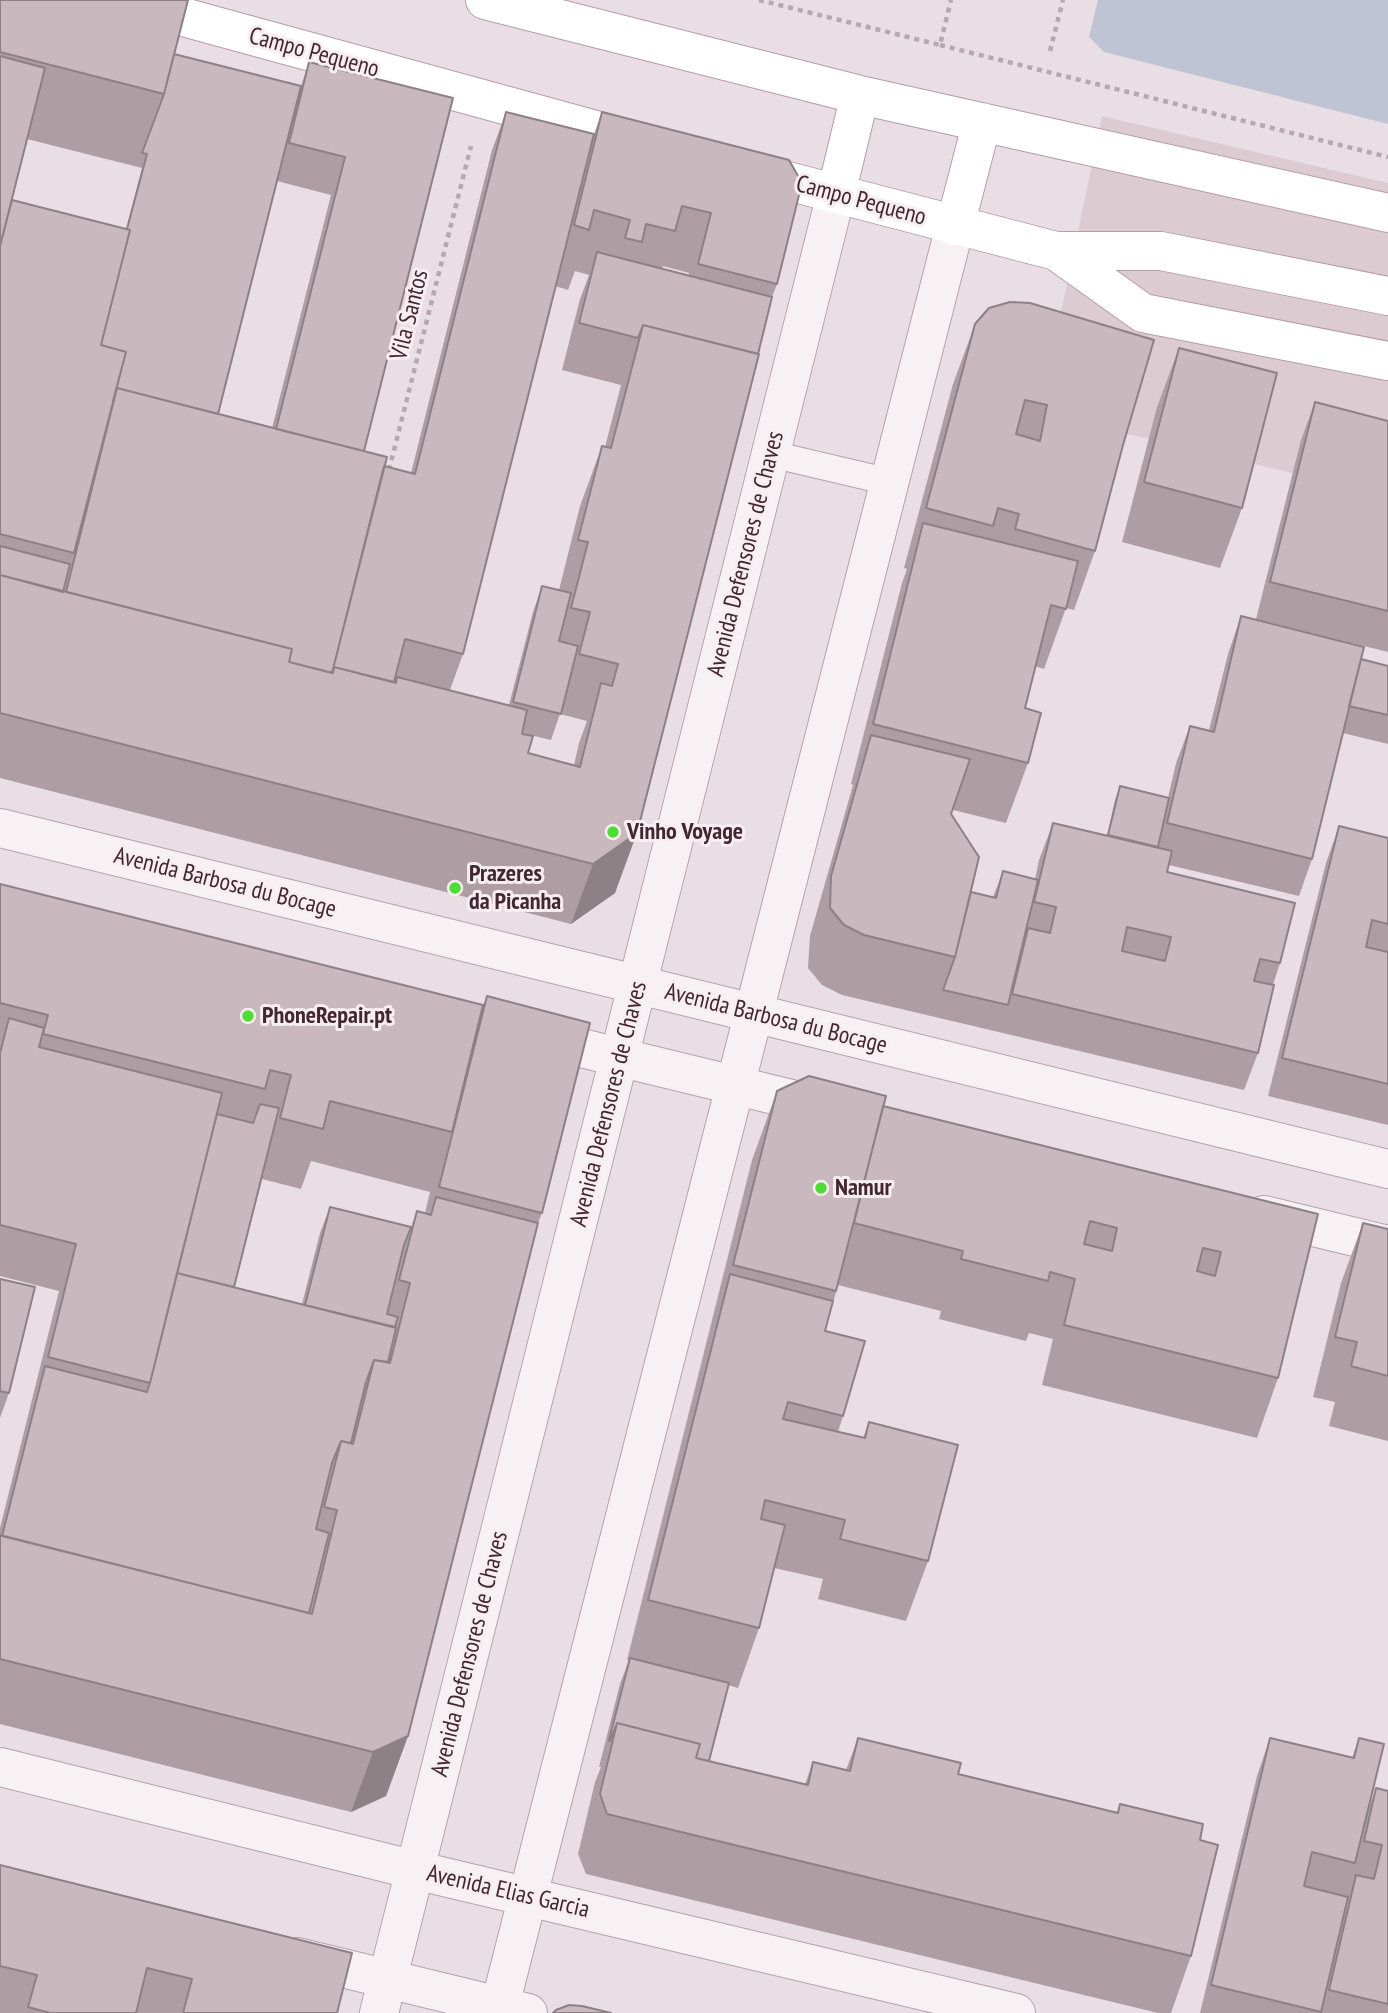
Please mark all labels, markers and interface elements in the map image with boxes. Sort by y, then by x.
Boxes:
street label: Campo Pequeno [246,22,382,84]
street label: Campo Pequeno [793,170,929,232]
street label: Vila Santos [385,267,435,363]
street label: Avenida Defensores de Chaves [702,428,790,680]
place label: Vinho Voyage [627,818,743,846]
marker: Vinho Voyage [605,824,621,840]
street label: Avenida Barbosa du Bocage [111,841,339,925]
place label: Prazeres da Picanha [469,860,561,916]
marker: Prazeres da Picanha [447,880,463,896]
street label: Avenida Barbosa du Bocage [662,977,890,1061]
street label: Avenida Defensores de Chaves [565,978,653,1230]
place label: PhoneRepair.pt [262,1002,392,1030]
marker: PhoneRepair.pt [240,1008,256,1024]
place label: Namur [835,1174,892,1202]
marker: Namur [813,1180,829,1196]
street label: Avenida Defensores de Chaves [426,1528,514,1780]
street label: Avenida Elias Garcia [424,1859,592,1925]

